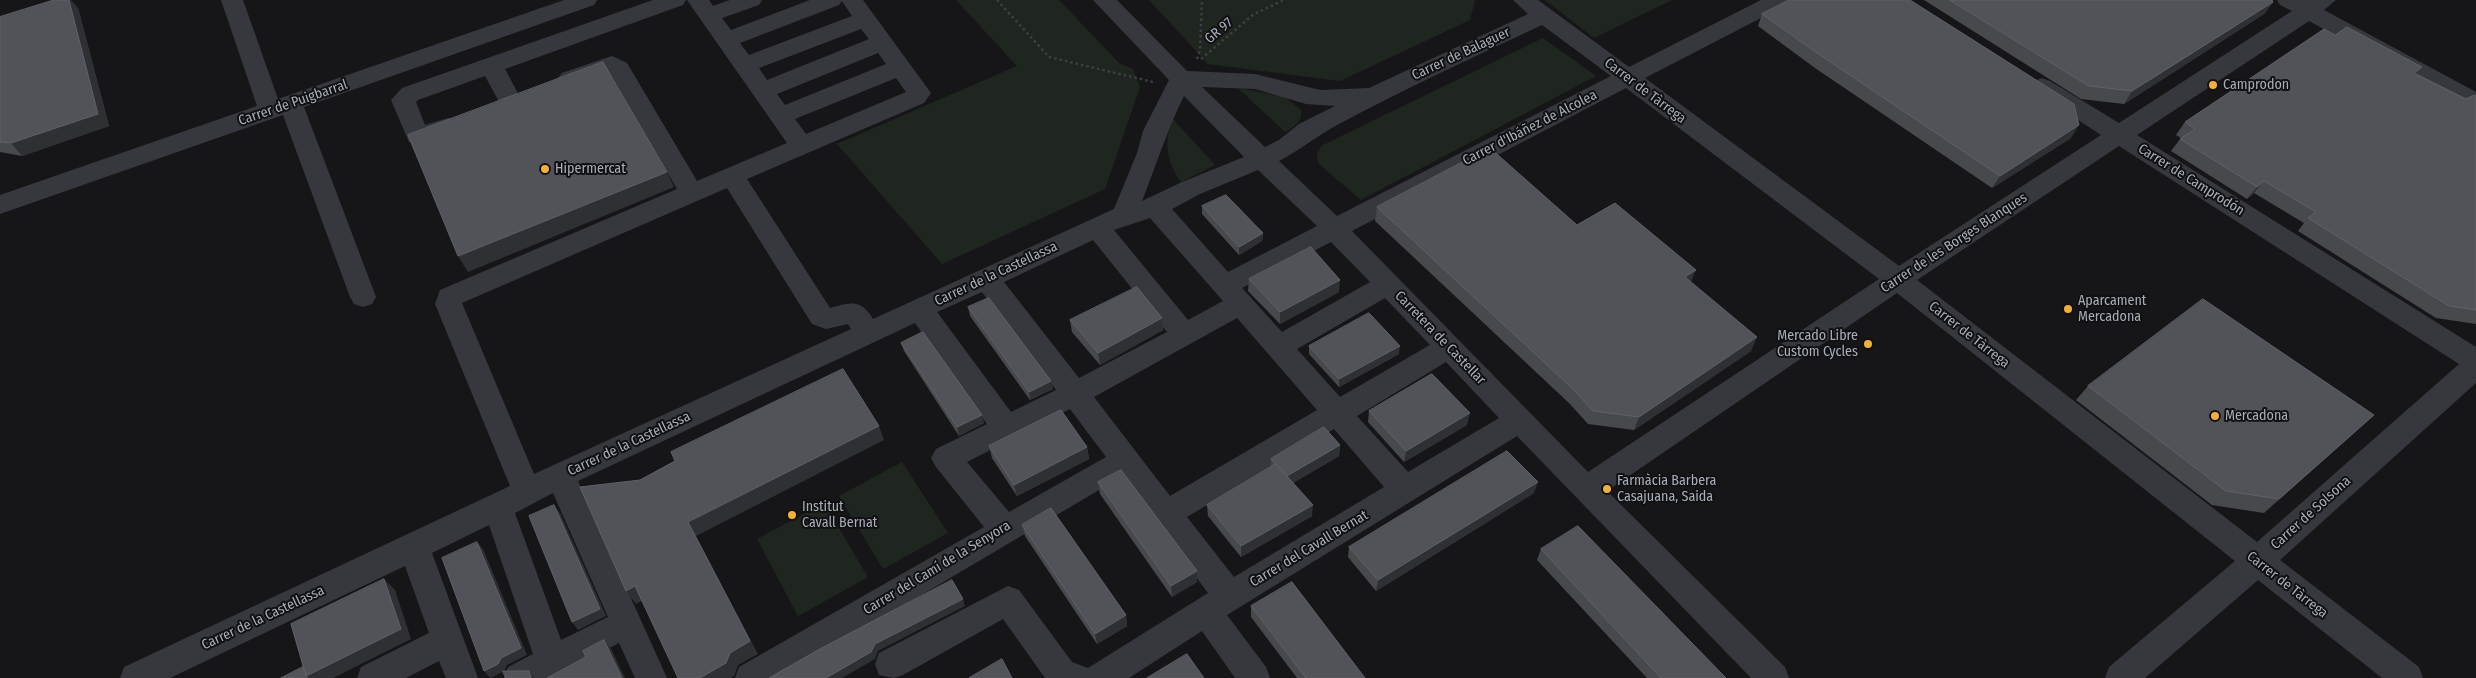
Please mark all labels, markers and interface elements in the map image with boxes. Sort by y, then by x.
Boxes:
street label: GR 97 [1202,15,1236,47]
street label: Carrer de Balaguer [1409,24,1513,84]
street label: Carrer de Tàrrega [1601,55,1689,127]
street label: Carrer de Puigbarral [236,76,350,130]
place label: Camprodon [2223,77,2289,93]
marker: Camprodon [2207,79,2219,91]
street label: Carrer d'Ibáñez de Alcolea [1460,87,1600,169]
street label: Carrer de Camprodón [2135,141,2247,219]
place label: Hipermercat [555,161,626,177]
marker: Hipermercat [539,163,551,175]
street label: Carrer de les Borges Blanques [1878,189,2030,297]
street label: Carrer de la Castellassa [932,238,1060,310]
street label: Carretera de Castellar [1391,288,1489,388]
place label: Aparcament Mercadona [2078,293,2146,326]
street label: Carrer de Tàrrega [1925,298,2013,372]
marker: Aparcament Mercadona [2062,303,2074,315]
place label: Mercado Libre Custom Cycles [1777,328,1858,361]
marker: Mercado Libre Custom Cycles [1862,338,1874,350]
street label: Carrer de la Castellassa [565,408,693,480]
place label: Mercadona [2225,408,2288,424]
marker: Mercadona [2209,410,2221,422]
place label: Farmàcia Barbera Casajuana, Saida [1617,473,1716,506]
street label: Carrer de Solsona [2268,473,2354,553]
marker: Farmàcia Barbera Casajuana, Saida [1601,483,1613,495]
place label: Institut Cavall Bernat [802,499,877,532]
street label: Carrer del Cavall Bernat [1247,507,1371,591]
marker: Institut Cavall Bernat [786,509,798,521]
street label: Carrer del Camí de la Senyora [860,517,1014,619]
street label: Carrer de Tàrrega [2243,548,2331,622]
street label: Carrer de la Castellassa [199,582,327,654]

